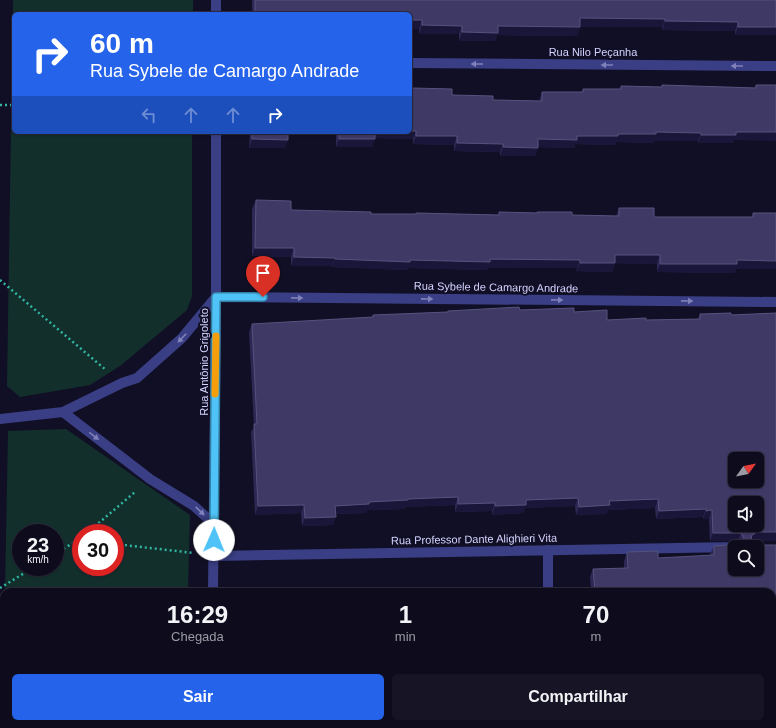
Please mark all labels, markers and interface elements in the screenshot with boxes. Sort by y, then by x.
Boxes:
icon: right [24,28,76,80]
text: 60 m [90,28,154,59]
street label: Rua Nilo Peçanha [549,46,638,58]
one-way arrow [471,60,483,67]
text: Rua Sybele de Camargo Andrade [90,61,359,81]
one-way arrow [601,61,613,68]
one-way arrow [731,62,743,69]
icon: left [138,104,160,126]
icon: ahead [180,104,202,126]
icon: ahead [222,104,244,126]
icon: right [264,104,286,126]
pin [246,256,280,297]
icon: arrive [252,262,274,284]
street label: Rua Sybele de Camargo Andrade [414,280,578,294]
one-way arrow [291,295,304,301]
one-way arrow [421,296,434,302]
one-way arrow [551,297,564,303]
one-way arrow [681,298,694,304]
street label: Rua Antônio Grigoleto [198,308,210,416]
one-way arrow [177,333,187,343]
one-way arrow [88,432,99,440]
north arrow [728,452,764,488]
map controls [728,452,764,576]
button: sound [728,496,764,532]
one-way arrow [195,506,205,516]
position arrow [193,519,235,561]
speed limit sign: 30 [72,524,124,576]
street label: Rua Professor Dante Alighieri Vita [391,532,558,546]
text: 23 [27,534,49,556]
button: search [728,540,764,576]
text: km/h [27,554,49,565]
text: 16:29 [167,601,228,628]
text: 1 [399,601,412,628]
text: 70 [583,601,609,628]
text: Chegada [171,629,224,644]
text: min [395,629,416,644]
text: m [590,629,601,644]
button: Sair [12,674,384,720]
button: Compartilhar [392,674,764,720]

